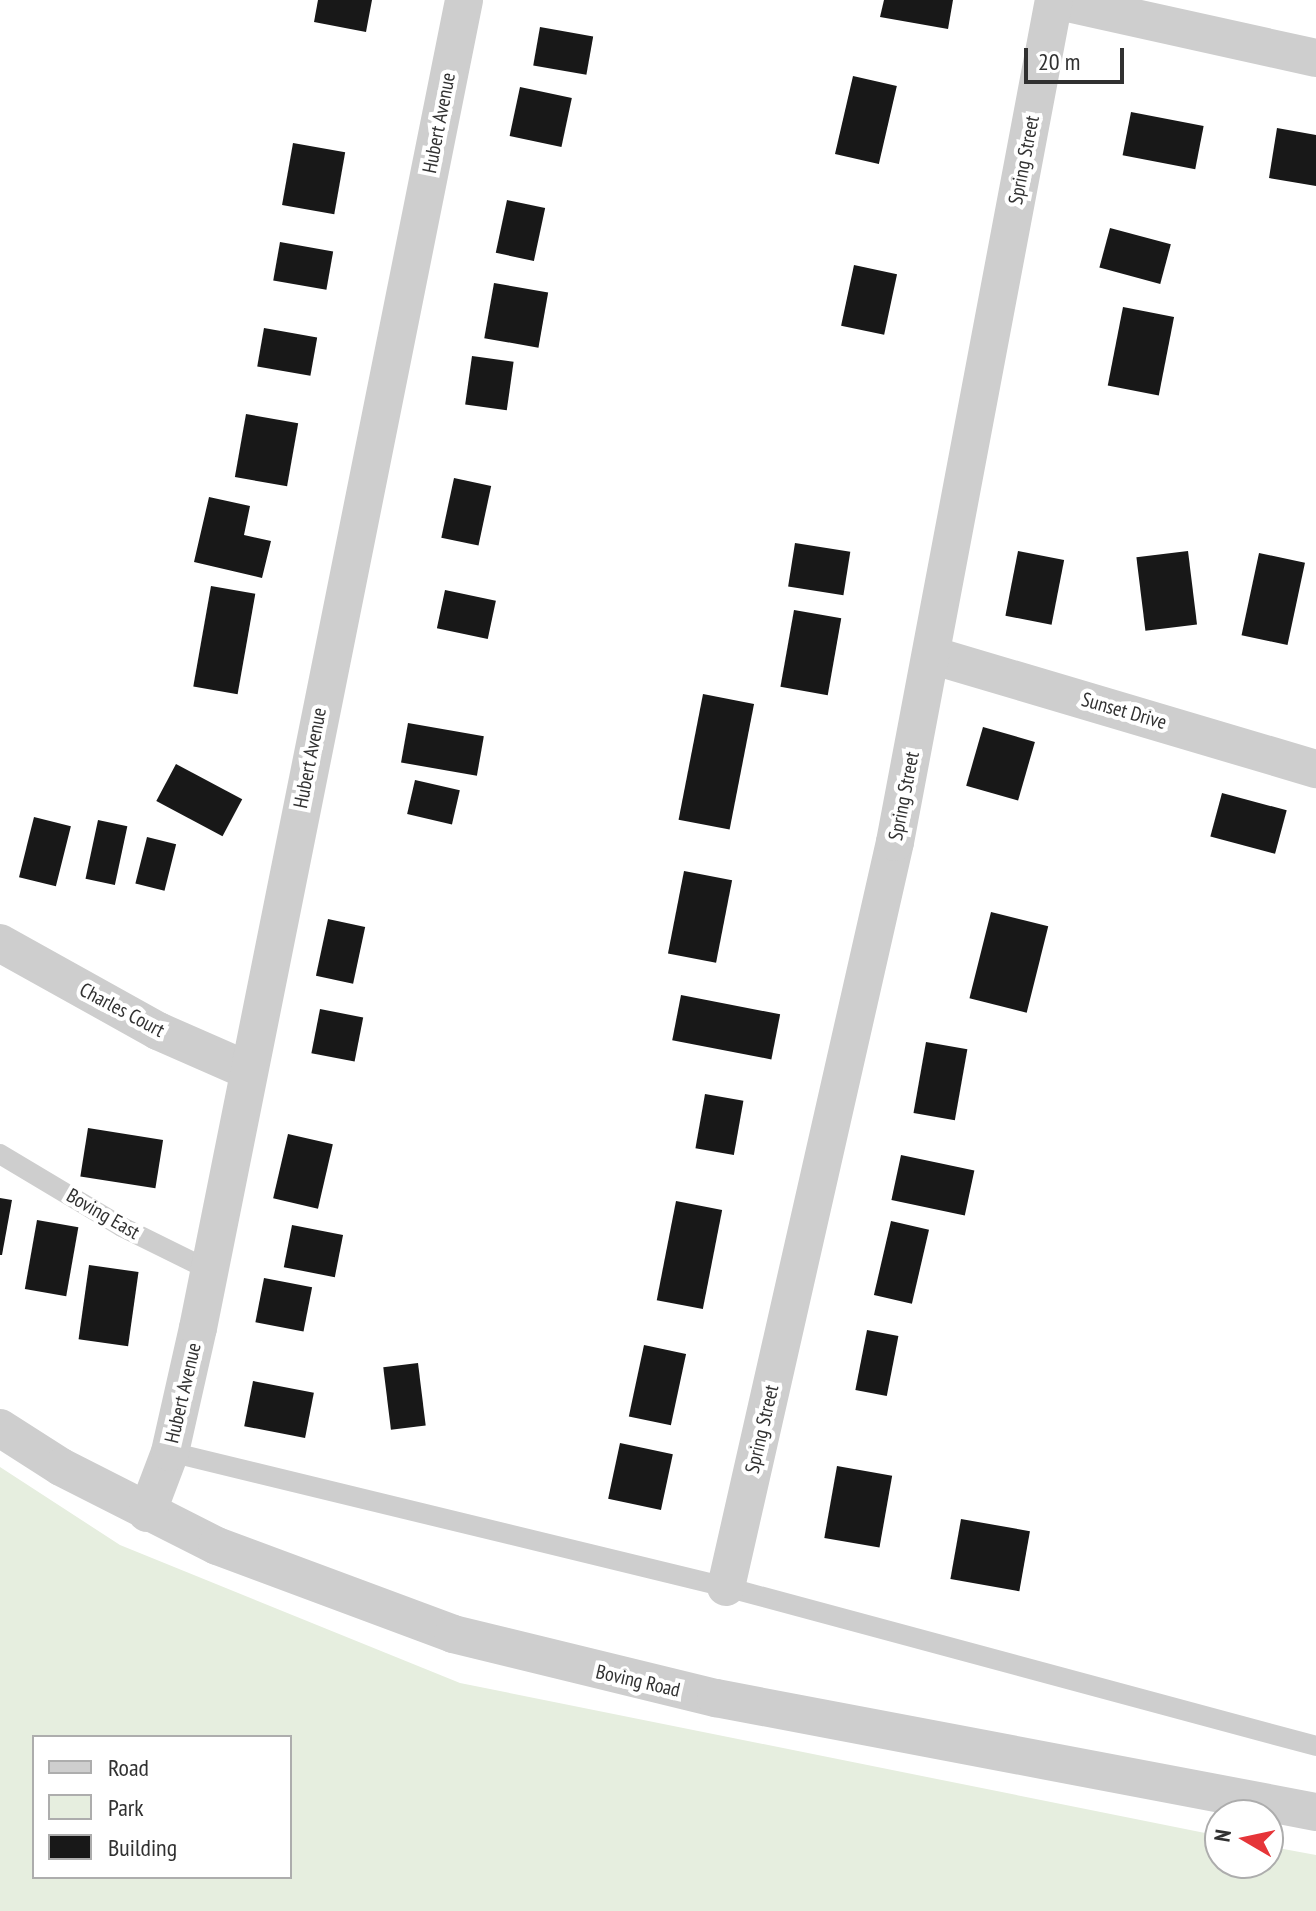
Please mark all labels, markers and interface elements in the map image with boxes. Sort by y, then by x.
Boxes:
scale bar [1028,32,1128,82]
text: 20 m [1038,46,1080,77]
street label: Hubert Avenue [417,70,461,176]
street label: Spring Street [1004,113,1044,207]
street label: Sunset Drive [1079,687,1169,735]
street label: Hubert Avenue [288,705,332,811]
street label: Spring Street [884,749,924,843]
street label: Charles Court [75,978,169,1042]
street label: Boving East [62,1183,144,1245]
street label: Hubert Avenue [160,1340,206,1446]
street label: Spring Street [740,1382,784,1476]
street label: Boving Road [594,1660,682,1702]
legend [32,1735,292,1879]
text: Road [108,1752,149,1783]
text: Park [108,1792,144,1823]
north arrow [1204,1799,1284,1879]
text: N [1208,1828,1237,1844]
text: Building [108,1832,177,1863]

